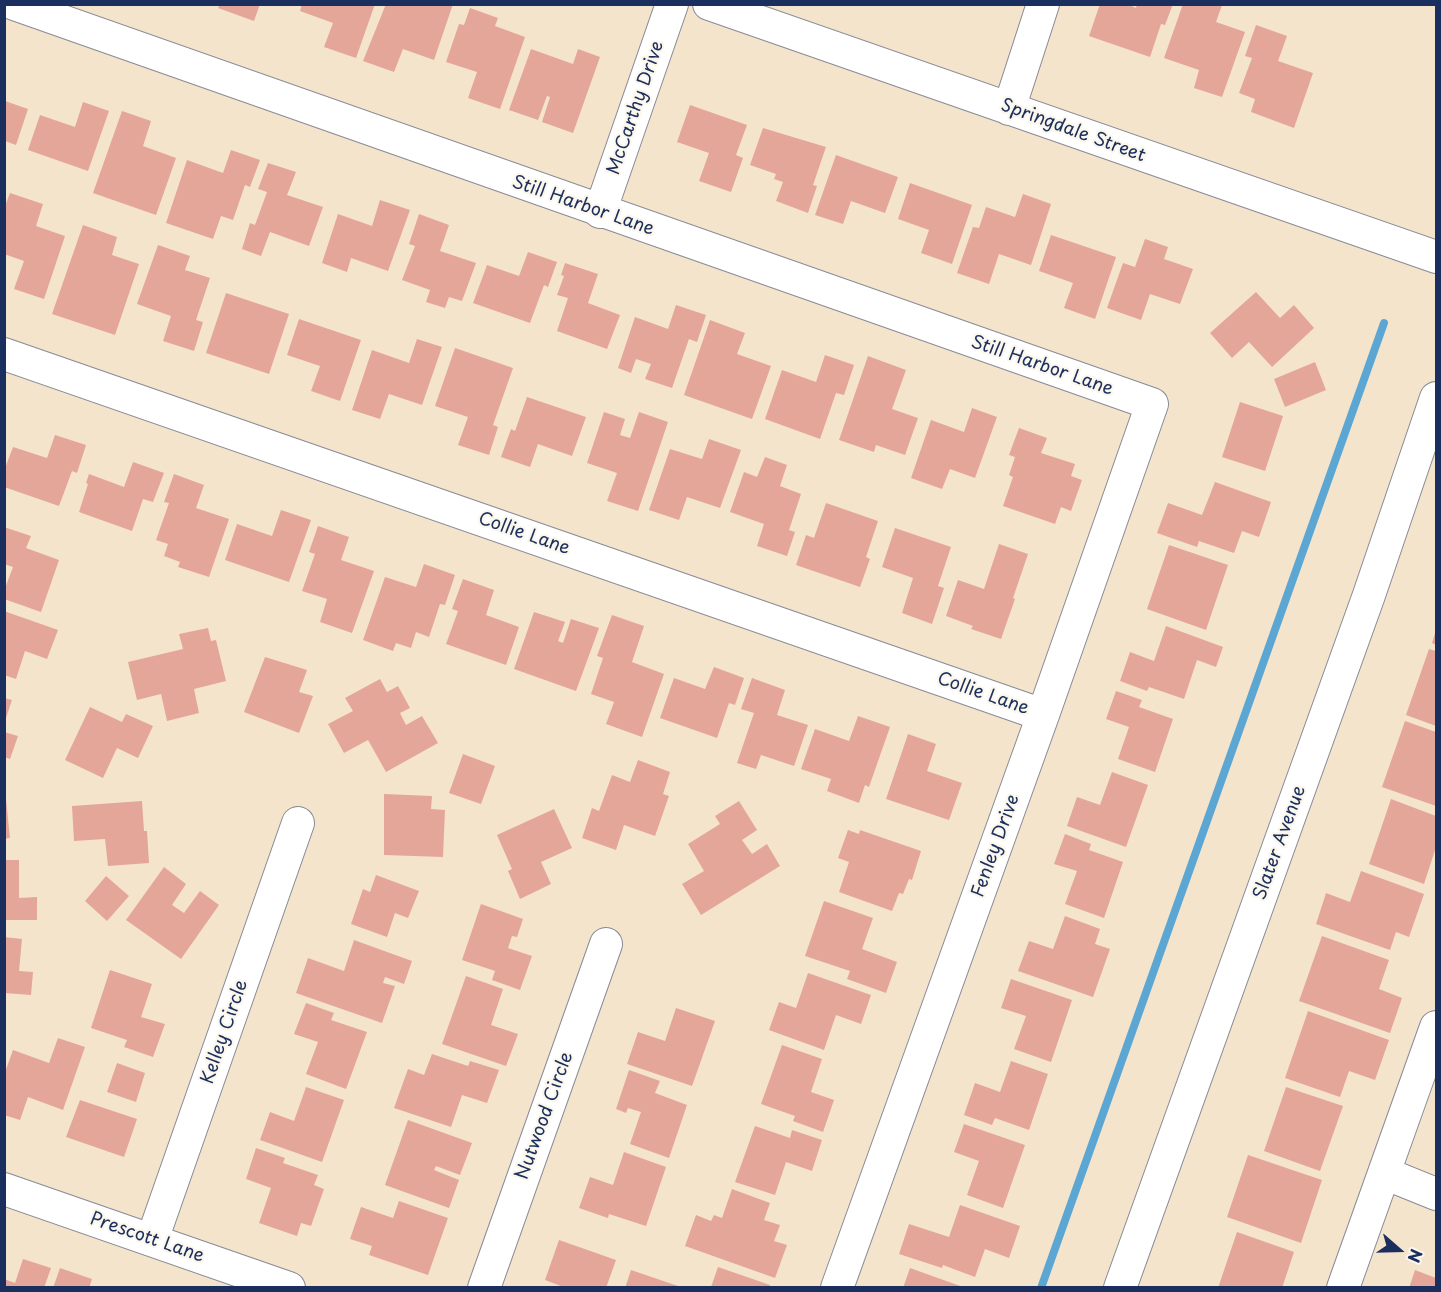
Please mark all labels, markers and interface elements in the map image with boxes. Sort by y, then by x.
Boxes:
street label: McCarthy Drive [603,38,669,178]
street label: Springdale Street [998,95,1148,167]
street label: Still Harbor Lane [509,172,657,240]
street label: Still Harbor Lane [968,332,1116,400]
street label: Collie Lane [475,508,573,560]
street label: Collie Lane [934,668,1032,720]
street label: Slater Avenue [1249,783,1311,903]
street label: Fenley Drive [967,792,1025,900]
street label: Kelley Circle [197,977,253,1087]
street label: Nutwood Circle [512,1049,578,1183]
street label: Prescott Lane [87,1208,207,1268]
north arrow [1369,1220,1429,1280]
text: N [1402,1246,1429,1266]

